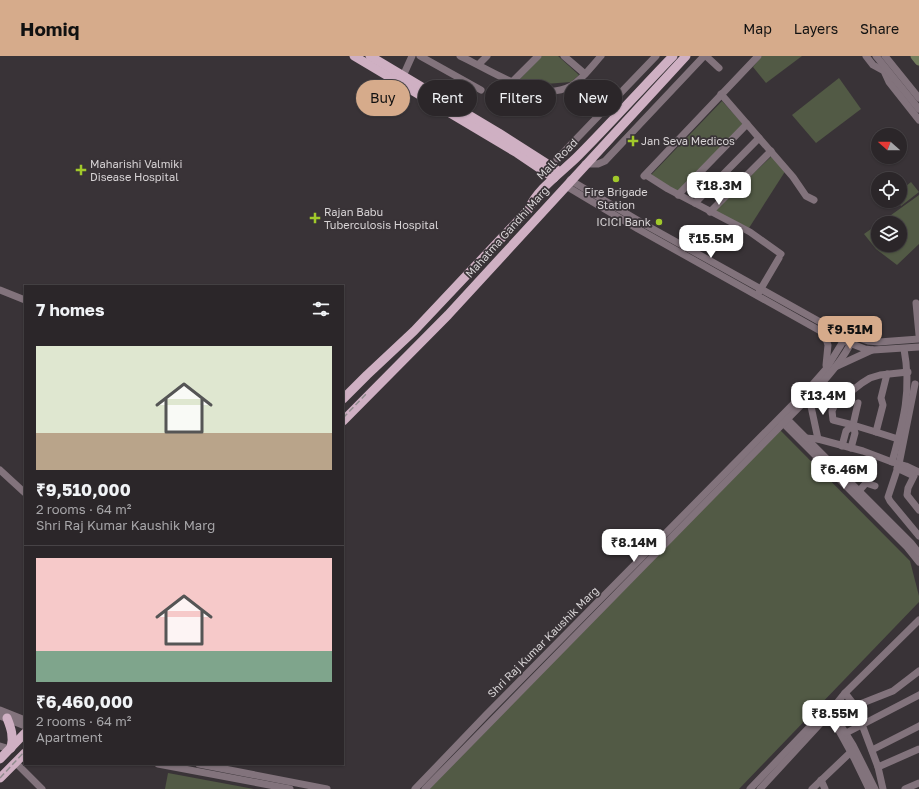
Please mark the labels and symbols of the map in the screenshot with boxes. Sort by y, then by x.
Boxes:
north arrow [871,128,907,164]
place label: Jan Seva Medicos [641,134,735,147]
street label: Mall Road [534,136,580,182]
marker: Jan Seva Medicos [628,136,638,146]
place label: Maharishi Valmiki Disease Hospital [90,157,183,183]
marker: Maharishi Valmiki Disease Hospital [75,164,87,176]
pin: ₹18.3M [686,172,752,206]
marker: Fire Brigade Station [611,174,621,184]
street label: Mahatma Gandhi Marg [462,183,551,280]
place label: Fire Brigade Station [584,185,648,211]
place label: Rajan Babu Tuberculosis Hospital [324,205,439,231]
marker: Rajan Babu Tuberculosis Hospital [309,212,321,224]
place label: ICICI Bank [596,215,651,228]
marker: ICICI Bank [654,217,664,227]
pin: ₹15.5M [678,225,744,259]
pin: ₹9.51M [817,316,883,350]
pin: ₹13.4M [790,382,856,416]
pin: ₹6.46M [811,456,877,490]
pin: ₹8.14M [601,529,667,563]
street label: Shri Raj Kumar Kaushik Marg [484,583,601,700]
pin: ₹8.55M [802,700,868,734]

